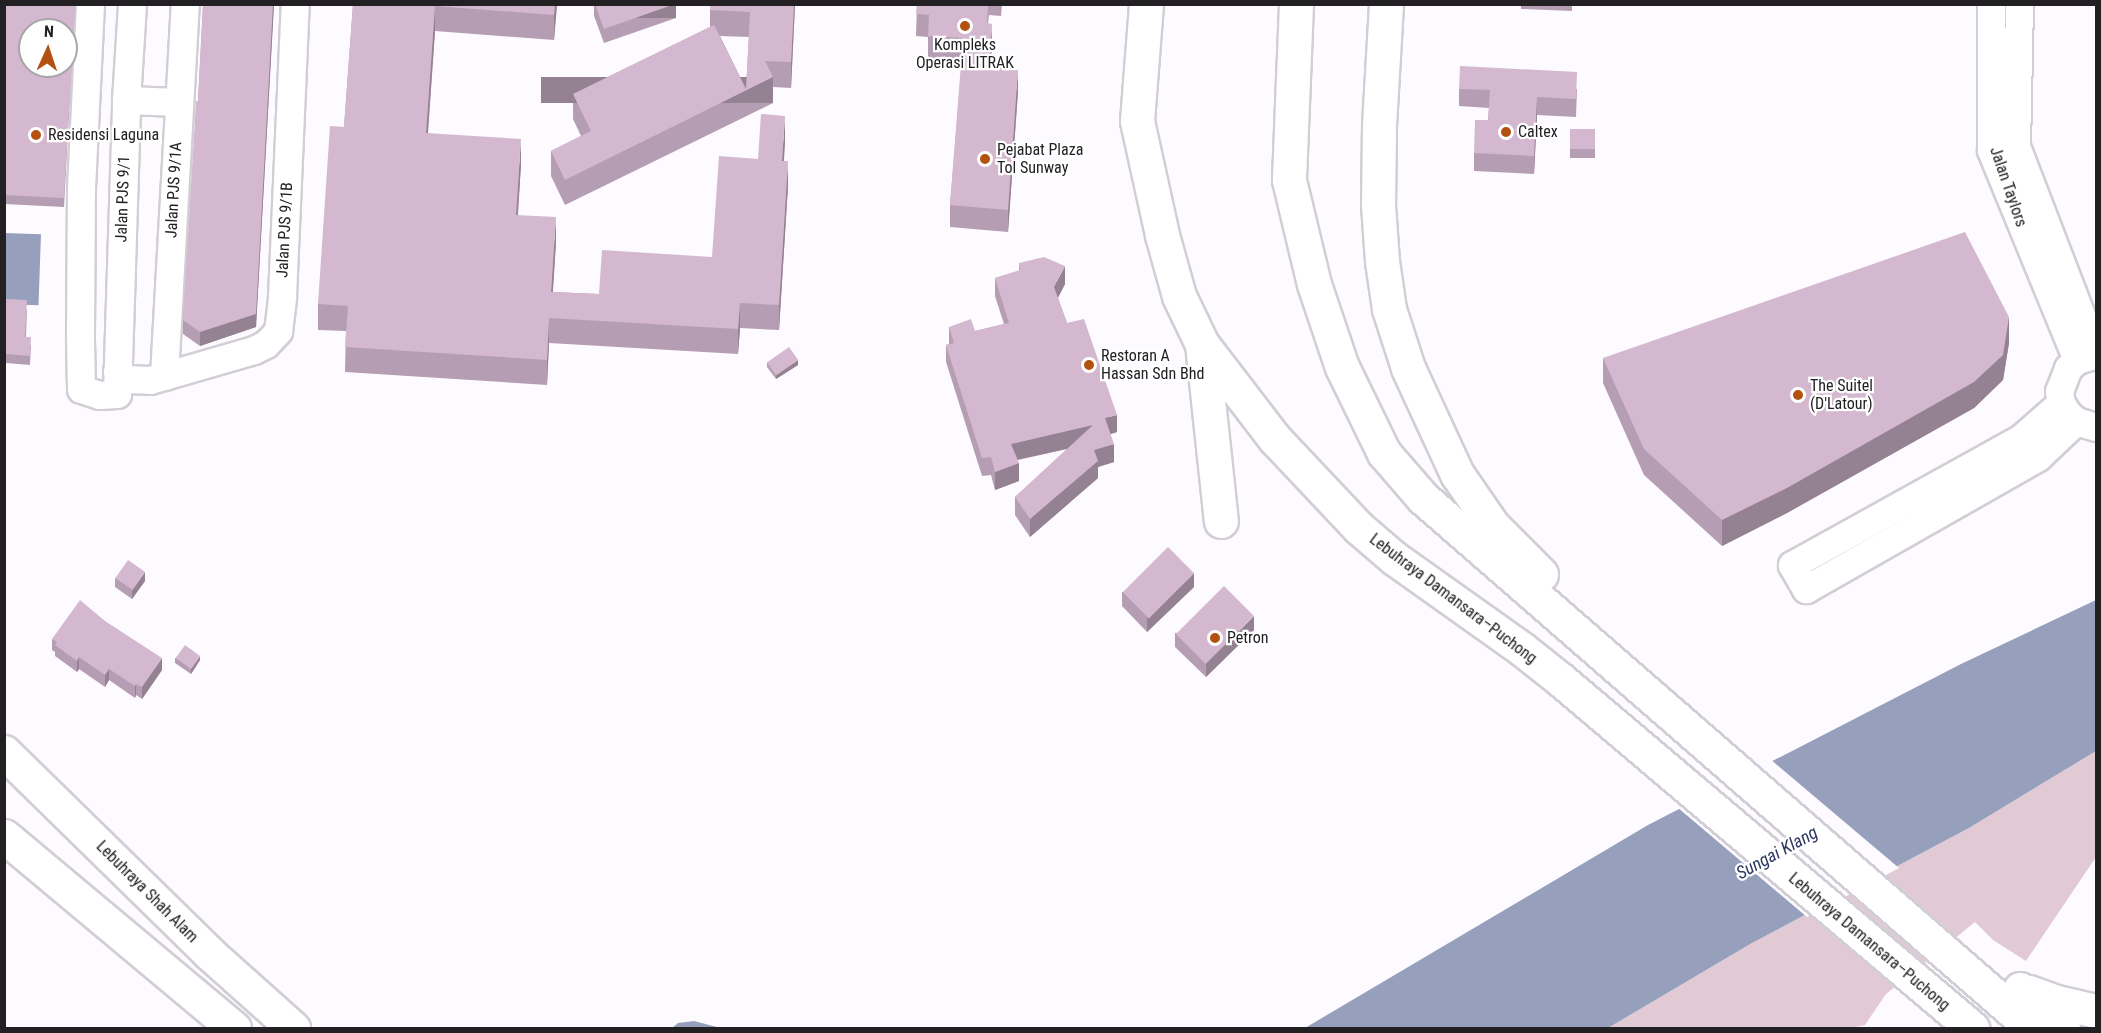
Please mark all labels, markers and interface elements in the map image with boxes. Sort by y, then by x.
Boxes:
north arrow [18,18,78,78]
marker: Kompleks Operasi LITRAK [958,19,972,33]
text: N [43,22,54,41]
place label: Kompleks Operasi LITRAK [916,35,1014,73]
place label: Caltex [1518,122,1558,142]
place label: Residensi Laguna [48,125,159,145]
marker: Caltex [1499,125,1513,139]
marker: Residensi Laguna [29,128,43,142]
place label: Pejabat Plaza Tol Sunway [997,140,1083,178]
street label: Jalan PJS 9/1A [162,142,186,238]
street label: Jalan Taylors [1985,144,2031,230]
marker: Pejabat Plaza Tol Sunway [978,152,992,166]
street label: Jalan PJS 9/1 [112,155,134,243]
street label: Jalan PJS 9/1B [273,182,297,278]
place label: Restoran A Hassan Sdn Bhd [1101,346,1204,384]
marker: Restoran A Hassan Sdn Bhd [1082,358,1096,372]
place label: The Suitel (D'Latour) [1810,376,1873,414]
marker: The Suitel (D'Latour) [1791,388,1805,402]
street label: Lebuhraya Damansara–Puchong [1366,530,1540,668]
place label: Petron [1227,628,1268,648]
marker: Petron [1208,631,1222,645]
water label: Sungai Klang [1732,822,1822,884]
street label: Lebuhraya Shah Alam [92,837,202,947]
street label: Lebuhraya Damansara–Puchong [1785,869,1953,1015]

